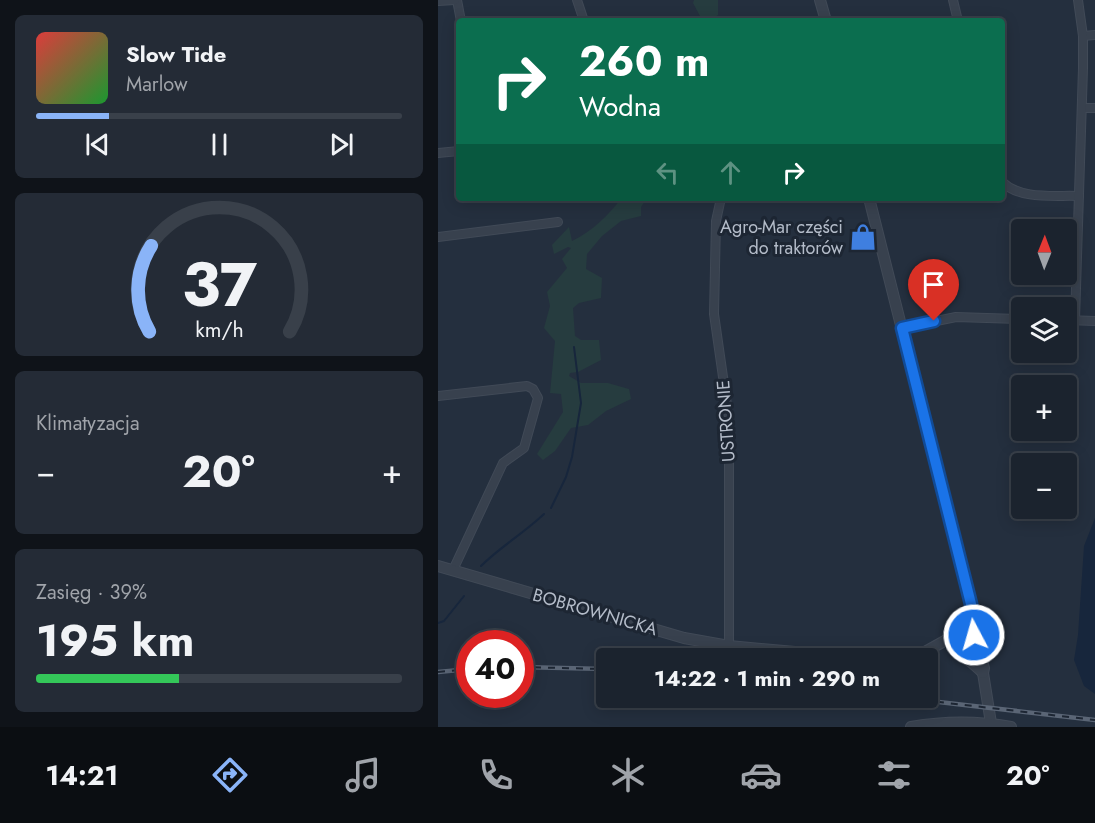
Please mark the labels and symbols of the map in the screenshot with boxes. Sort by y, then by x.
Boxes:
place label: Agro-Mar części do traktorów [720,214,844,261]
north arrow [1011,219,1077,285]
shop icon: Agro-Mar części do traktorów [848,222,878,252]
pin [908,259,959,321]
street label: USTRONIE [710,379,742,463]
street label: BOBROWNICKA [530,582,661,642]
position arrow [942,603,1006,667]
speed limit sign: 40 [456,630,534,708]

